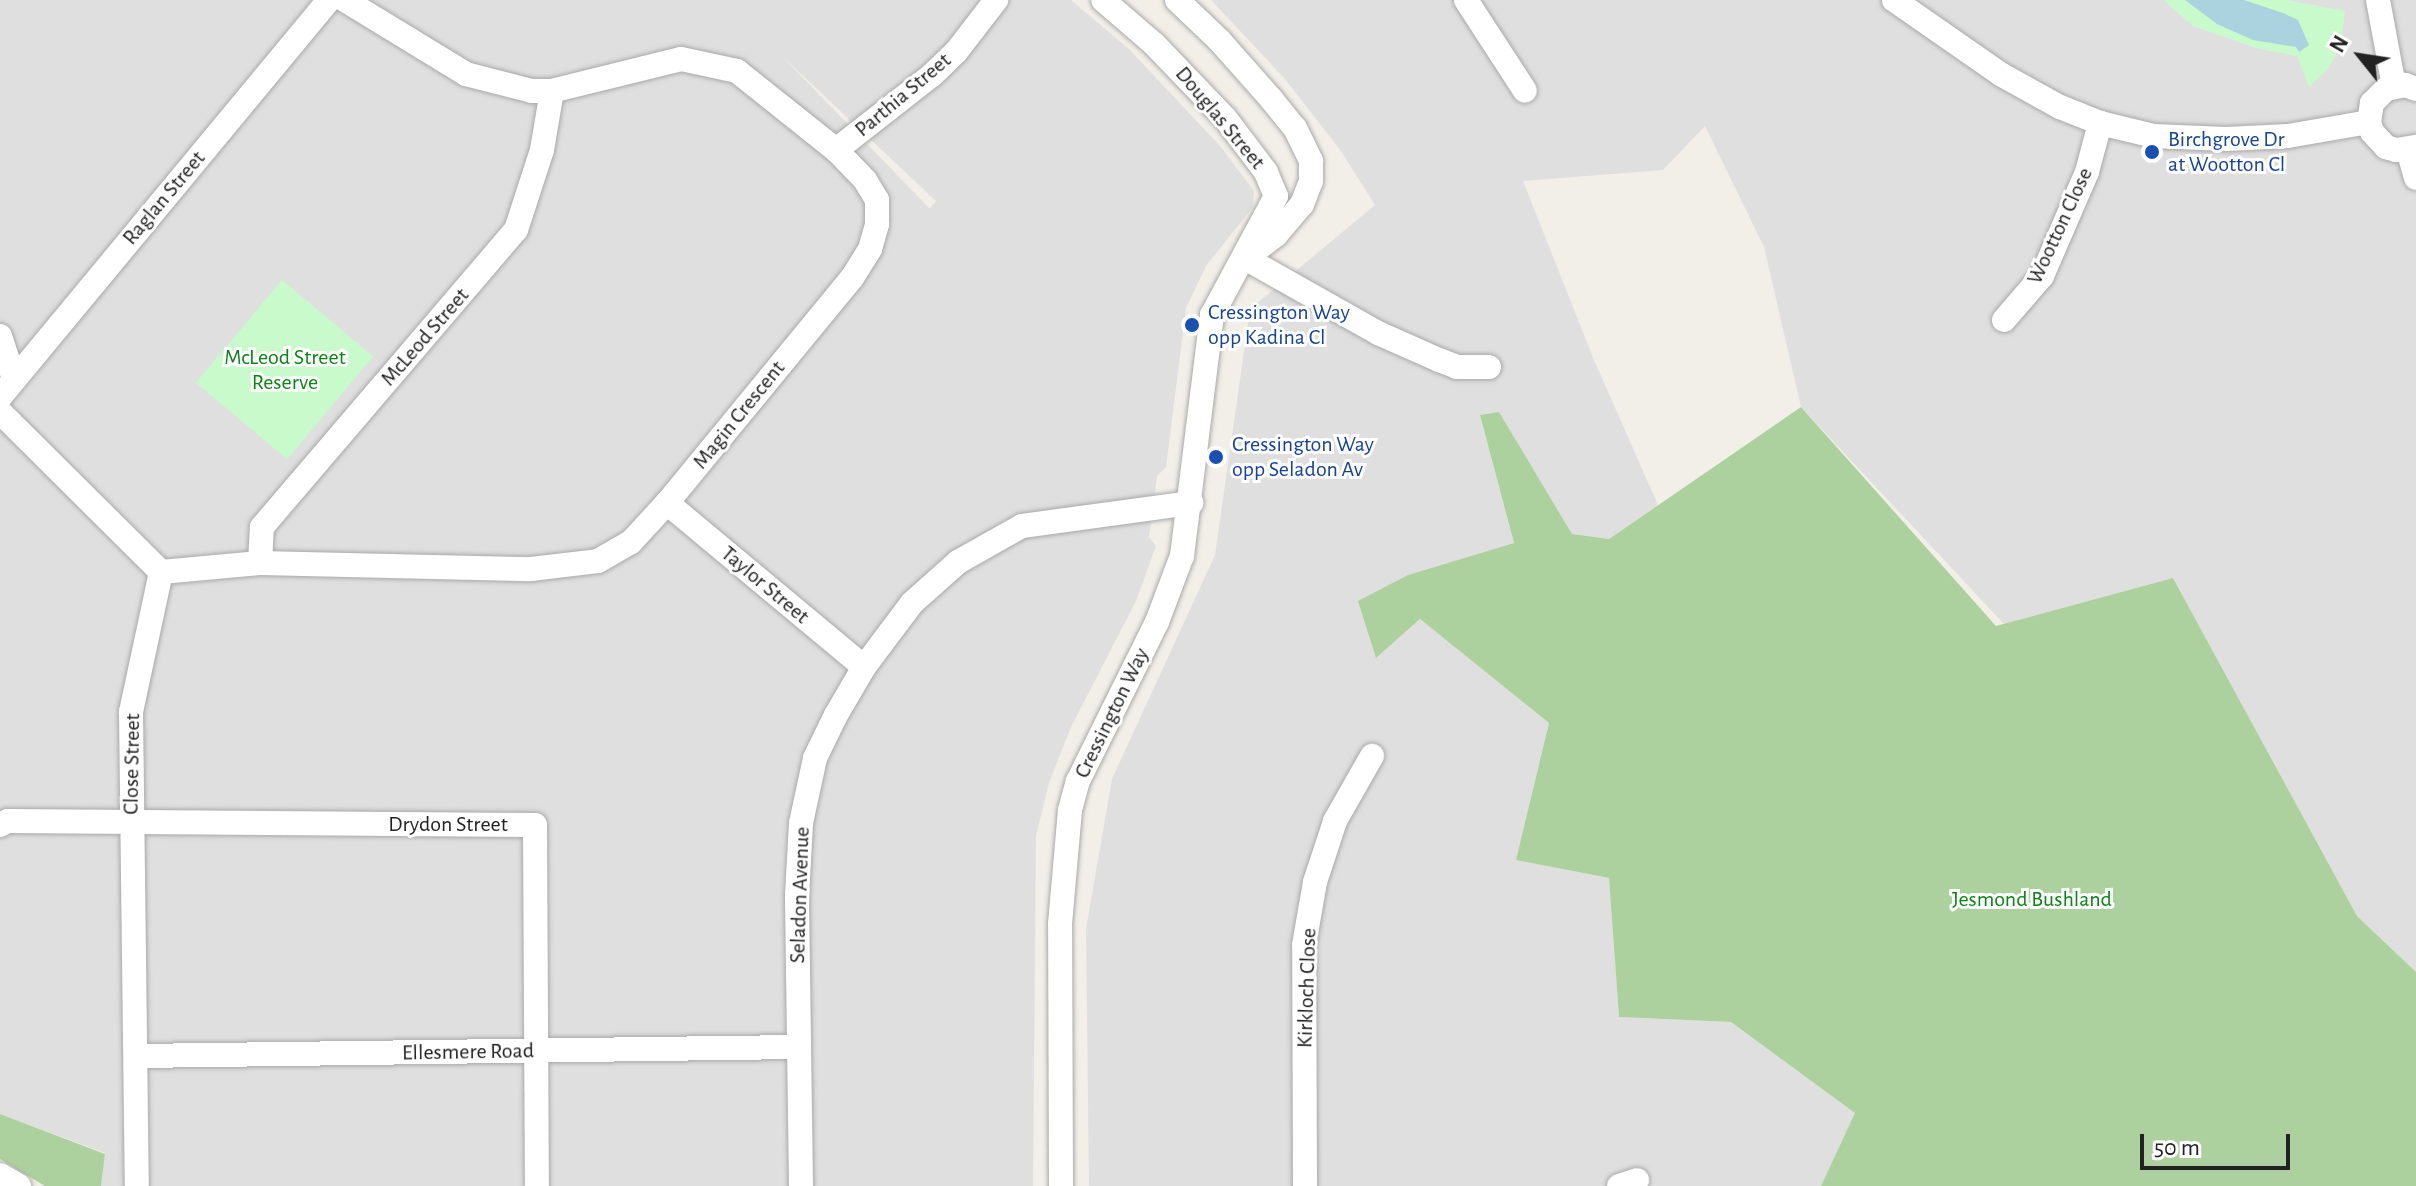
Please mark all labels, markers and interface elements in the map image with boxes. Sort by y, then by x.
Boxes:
north arrow [2320,16,2400,96]
text: N [2326,32,2353,56]
street label: Parthia Street [850,47,956,143]
street label: Douglas Street [1169,61,1271,175]
place label: Birchgrove Dr at Wootton Cl [2168,126,2285,178]
marker: Birchgrove Dr at Wootton Cl [2143,143,2161,161]
street label: Raglan Street [117,146,211,250]
street label: Wootton Close [2022,164,2098,288]
street label: McLeod Street [375,283,475,391]
place label: Cressington Way opp Kadina Cl [1208,299,1350,350]
marker: Cressington Way opp Kadina Cl [1183,316,1201,334]
park label: McLeod Street Reserve [224,344,346,396]
street label: Magin Crescent [687,356,791,474]
place label: Cressington Way opp Seladon Av [1232,431,1374,482]
marker: Cressington Way opp Seladon Av [1207,448,1225,466]
street label: Taylor Street [715,540,815,630]
street label: Cressington Way [1069,643,1155,783]
street label: Close Street [118,713,146,815]
street label: Drydon Street [388,812,508,838]
street label: Seladon Avenue [784,826,816,964]
park label: Jesmond Bushland [1952,887,2112,913]
street label: Kirkloch Close [1292,927,1322,1049]
street label: Ellesmere Road [402,1038,534,1066]
scale bar [2144,1118,2294,1168]
text: 50 m [2154,1136,2200,1160]

